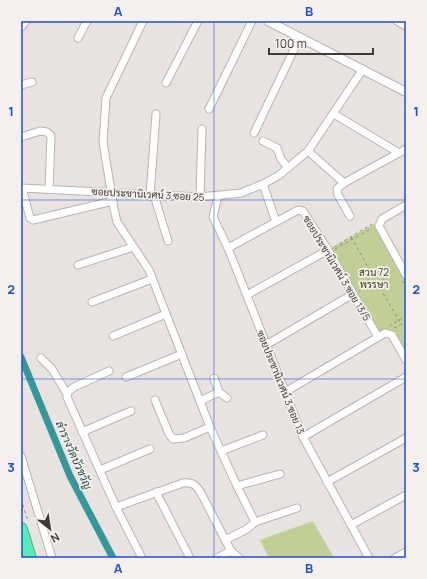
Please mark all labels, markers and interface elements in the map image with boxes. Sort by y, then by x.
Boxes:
text: A [114,2,123,20]
text: B [305,2,313,20]
scale bar [269,30,373,56]
text: 100 m [275,35,307,52]
text: 1 [8,102,14,120]
text: 1 [413,102,419,120]
street label: ซอยประชานิเวศน์ 3 ซอย 25 [91,184,205,204]
street label: ซอยประชานิเวศน์ 3 ซอย 13/5 [300,213,374,324]
park label: สวน 72 พรรษา [359,265,389,291]
text: 2 [7,280,15,298]
text: 2 [412,280,420,298]
street label: ซอยประชานิเวศน์ 3 ซอย 13 [254,328,308,436]
water label: ลำรางวัดบัวขวัญ [53,418,96,491]
text: 3 [7,458,15,476]
text: 3 [412,458,420,476]
north arrow [30,509,70,549]
text: N [48,530,62,547]
text: A [114,559,123,577]
text: B [305,559,313,577]

